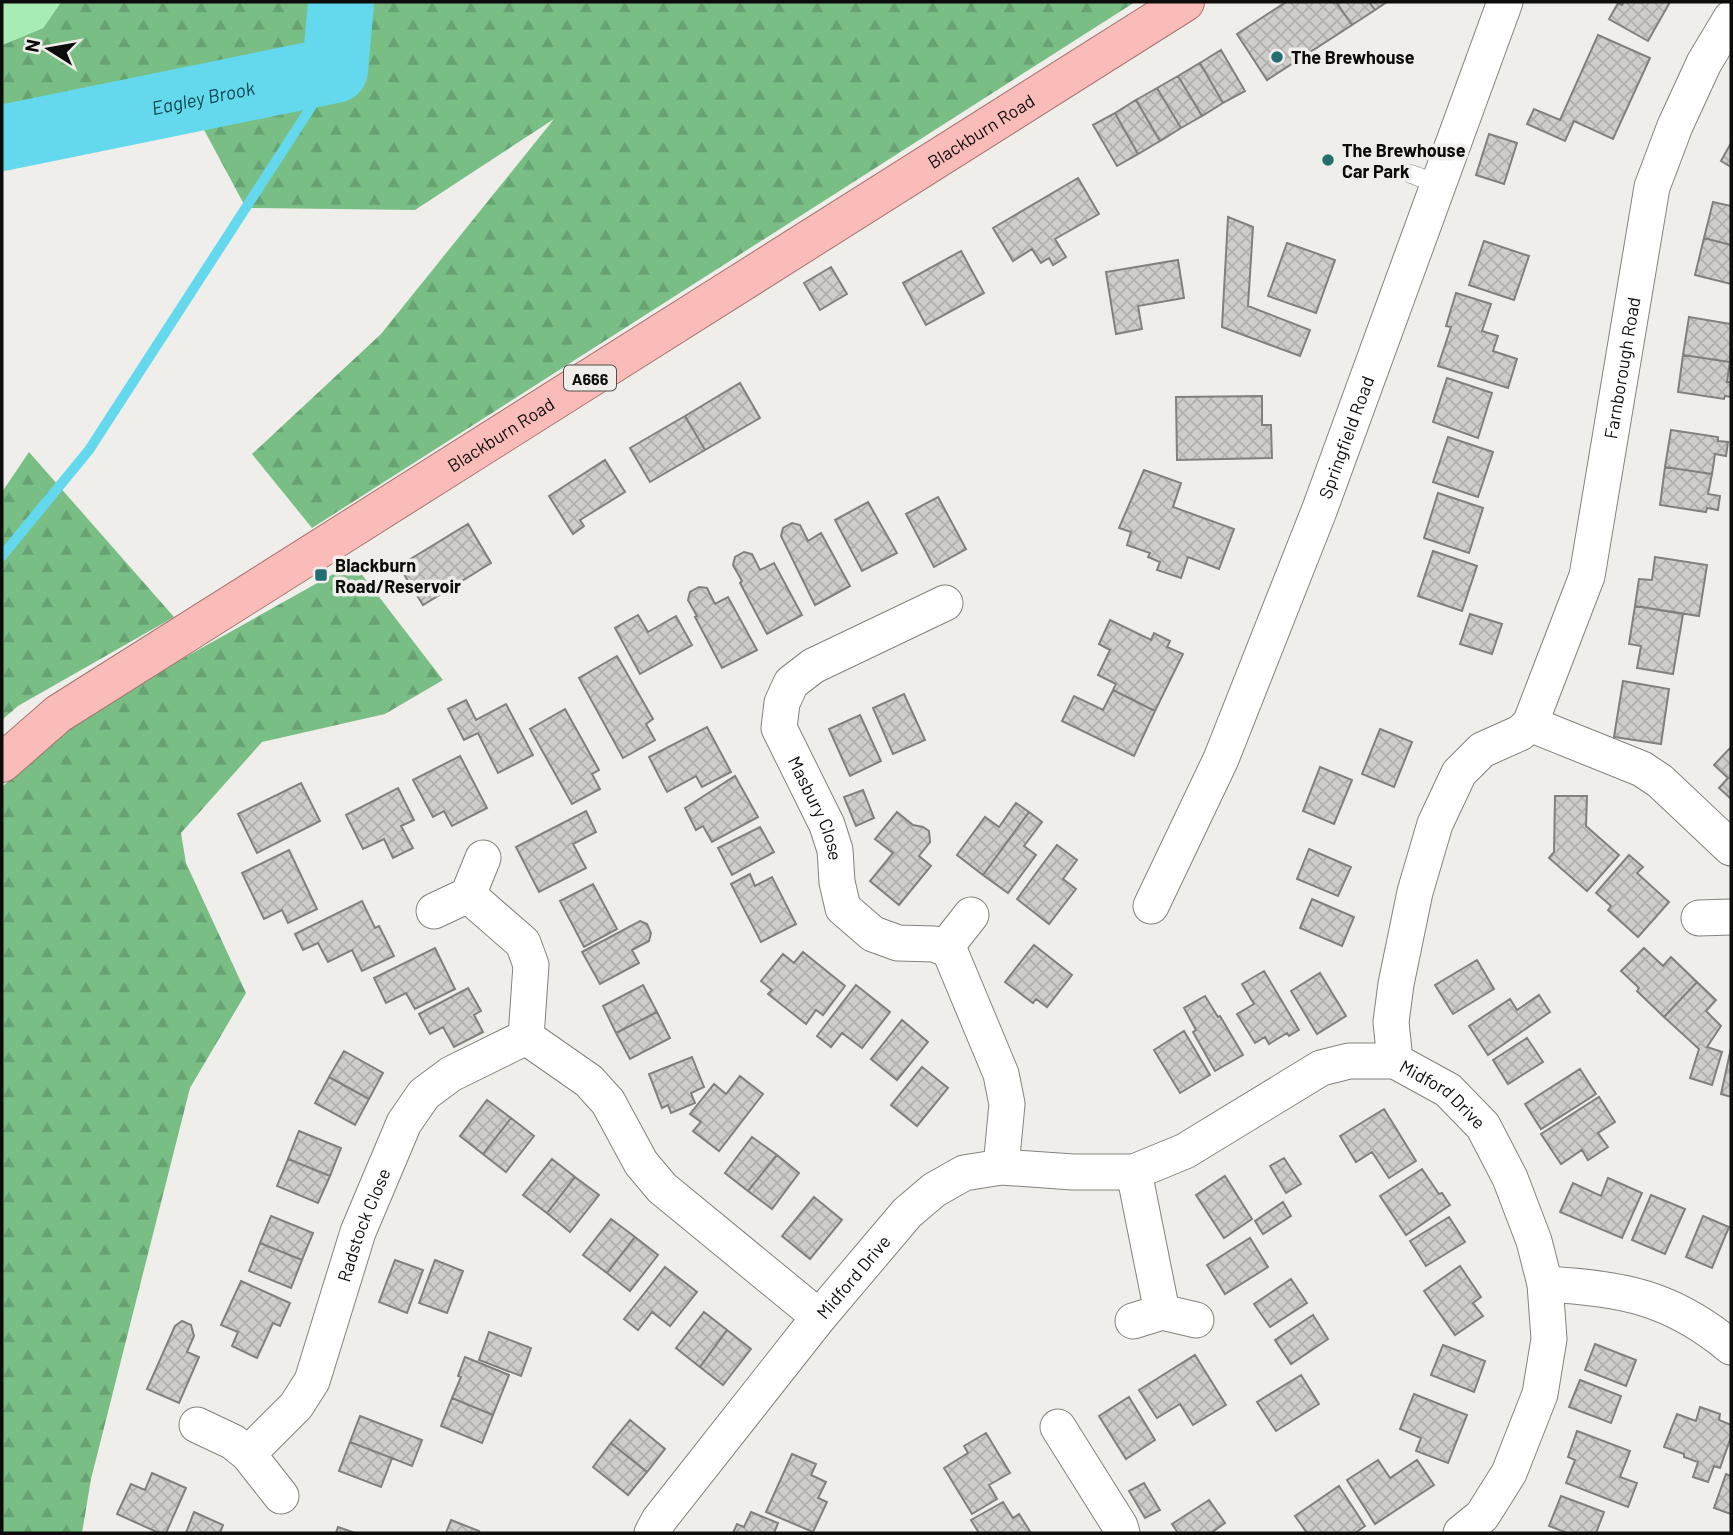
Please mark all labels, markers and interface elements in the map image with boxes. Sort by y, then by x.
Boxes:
north arrow [14,14,84,84]
text: N [19,37,44,54]
place label: The Brewhouse [1291,46,1415,68]
marker: The Brewhouse [1269,49,1285,65]
water label: Eagley Brook [149,75,257,119]
street label: Blackburn Road [923,89,1038,173]
place label: The Brewhouse Car Park [1342,139,1466,182]
marker: The Brewhouse Car Park [1320,152,1336,168]
street label: Farnborough Road [1599,295,1644,440]
road number: A666 [564,366,616,390]
street label: Springfield Road [1313,373,1378,502]
street label: Blackburn Road [443,392,558,476]
place label: Blackburn Road/Reservoir [335,554,461,597]
marker: Blackburn Road/Reservoir [313,567,329,583]
street label: Masbury Close [784,752,847,861]
street label: Midford Drive [1396,1055,1490,1133]
street label: Radstock Close [332,1165,395,1284]
street label: Midford Drive [812,1230,895,1323]

